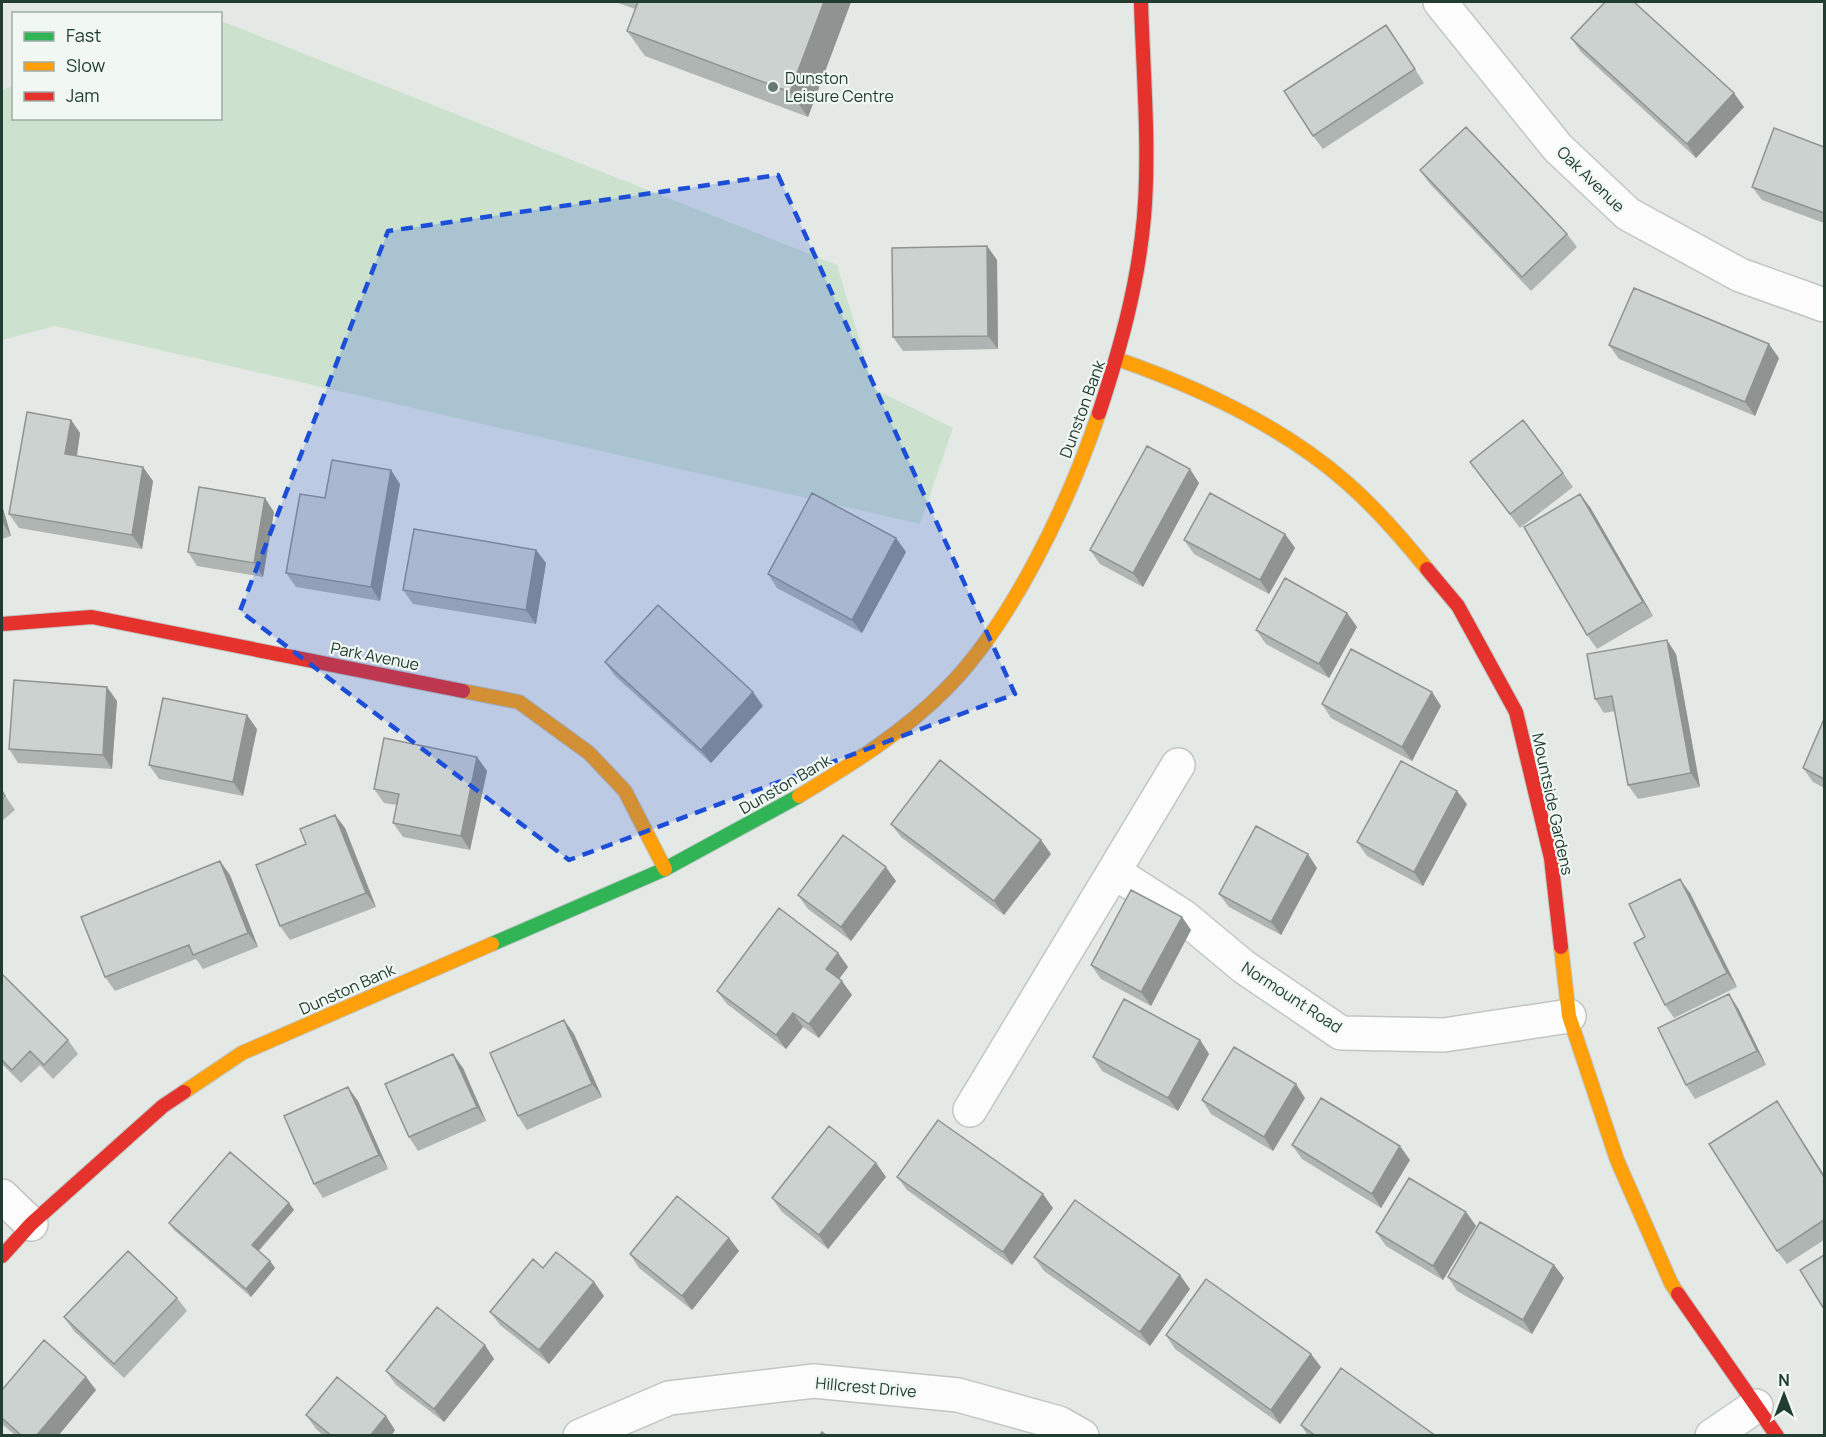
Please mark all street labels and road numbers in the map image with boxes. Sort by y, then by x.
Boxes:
street label: Oak Avenue [1552,141,1630,217]
street label: Dunston Bank [1054,356,1110,461]
street label: Park Avenue [329,637,421,675]
street label: Mountside Gardens [1527,731,1579,877]
street label: Dunston Bank [735,748,836,819]
street label: Normount Road [1237,956,1347,1038]
street label: Dunston Bank [296,958,399,1020]
street label: Hillcrest Drive [815,1372,917,1402]

